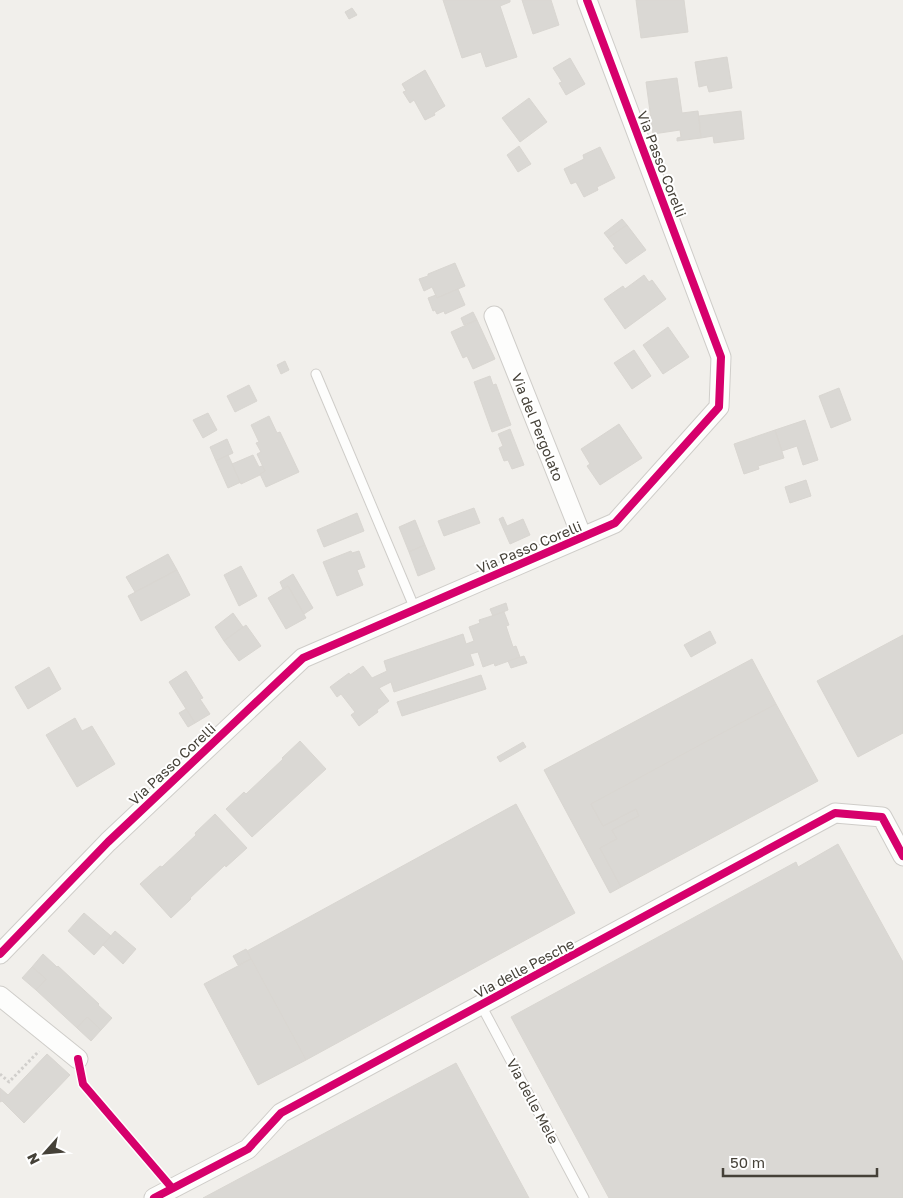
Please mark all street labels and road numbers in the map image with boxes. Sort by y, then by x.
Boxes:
street label: Via Passo Corelli [634,109,690,219]
street label: Via del Pergolato [509,371,567,483]
street label: Via Passo Corelli [474,517,584,577]
street label: Via Passo Corelli [125,719,219,809]
street label: Via delle Pesche [471,935,577,1001]
street label: Via delle Mele [503,1055,563,1147]

